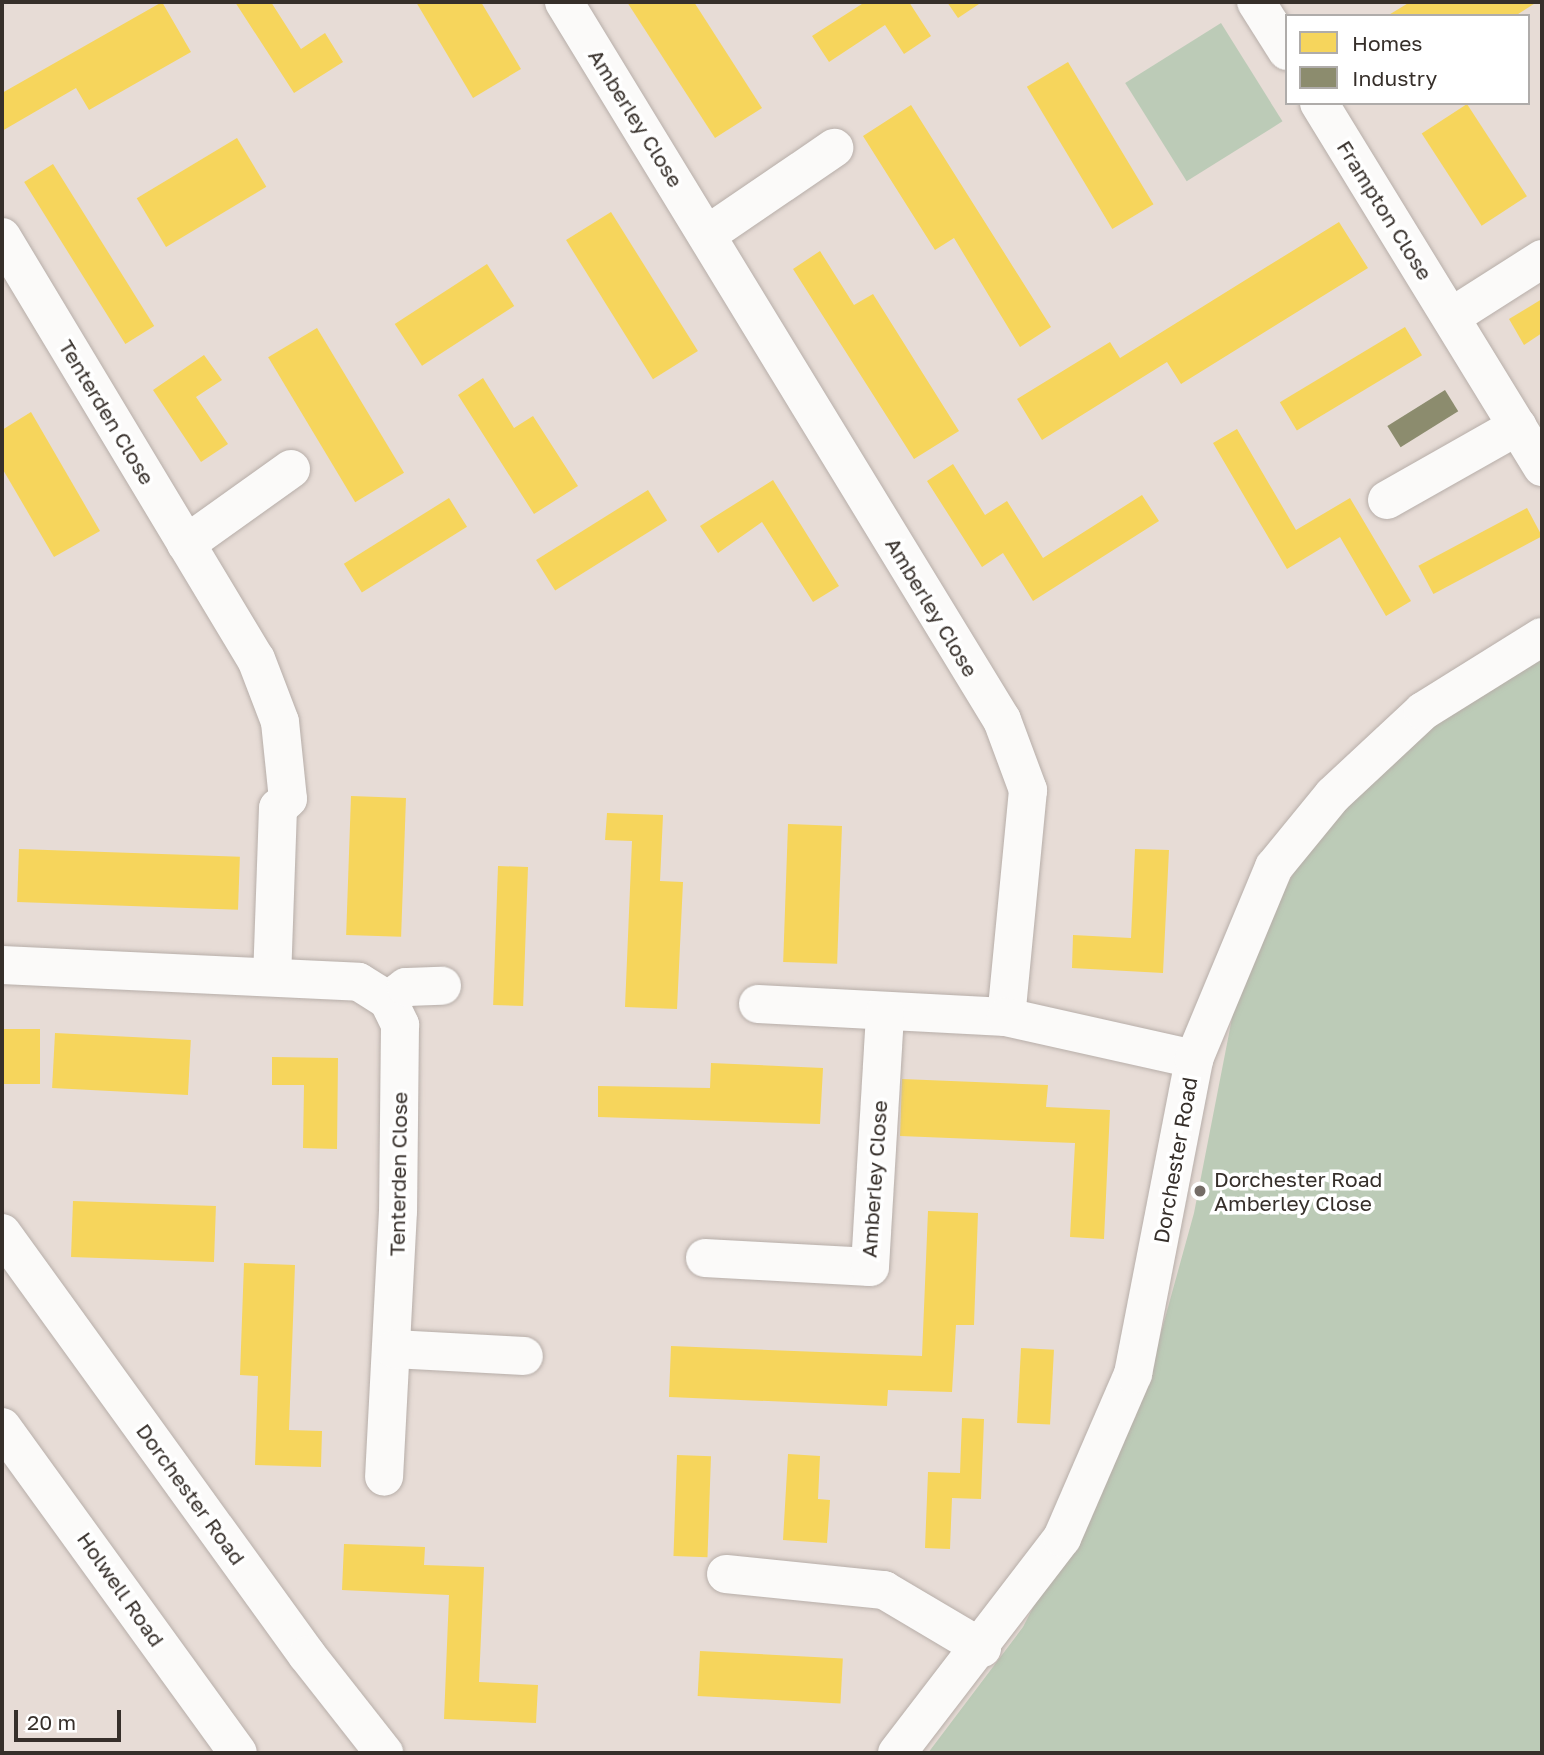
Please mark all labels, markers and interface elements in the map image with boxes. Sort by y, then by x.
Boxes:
legend [1285,14,1530,105]
text: Homes [1352,30,1422,56]
street label: Amberley Close [583,44,689,192]
text: Industry [1352,65,1437,91]
street label: Frampton Close [1332,136,1438,284]
street label: Tenterden Close [54,335,160,489]
street label: Amberley Close [881,533,983,681]
street label: Dorchester Road [1148,1075,1202,1245]
street label: Tenterden Close [384,1092,412,1256]
street label: Amberley Close [856,1099,892,1259]
place label: Dorchester Road Amberley Close [1214,1166,1382,1216]
marker: Dorchester Road Amberley Close [1192,1183,1208,1199]
street label: Dorchester Road [131,1418,251,1570]
street label: Holwell Road [72,1527,170,1651]
scale bar [18,1696,124,1740]
text: 20 m [27,1709,76,1735]

